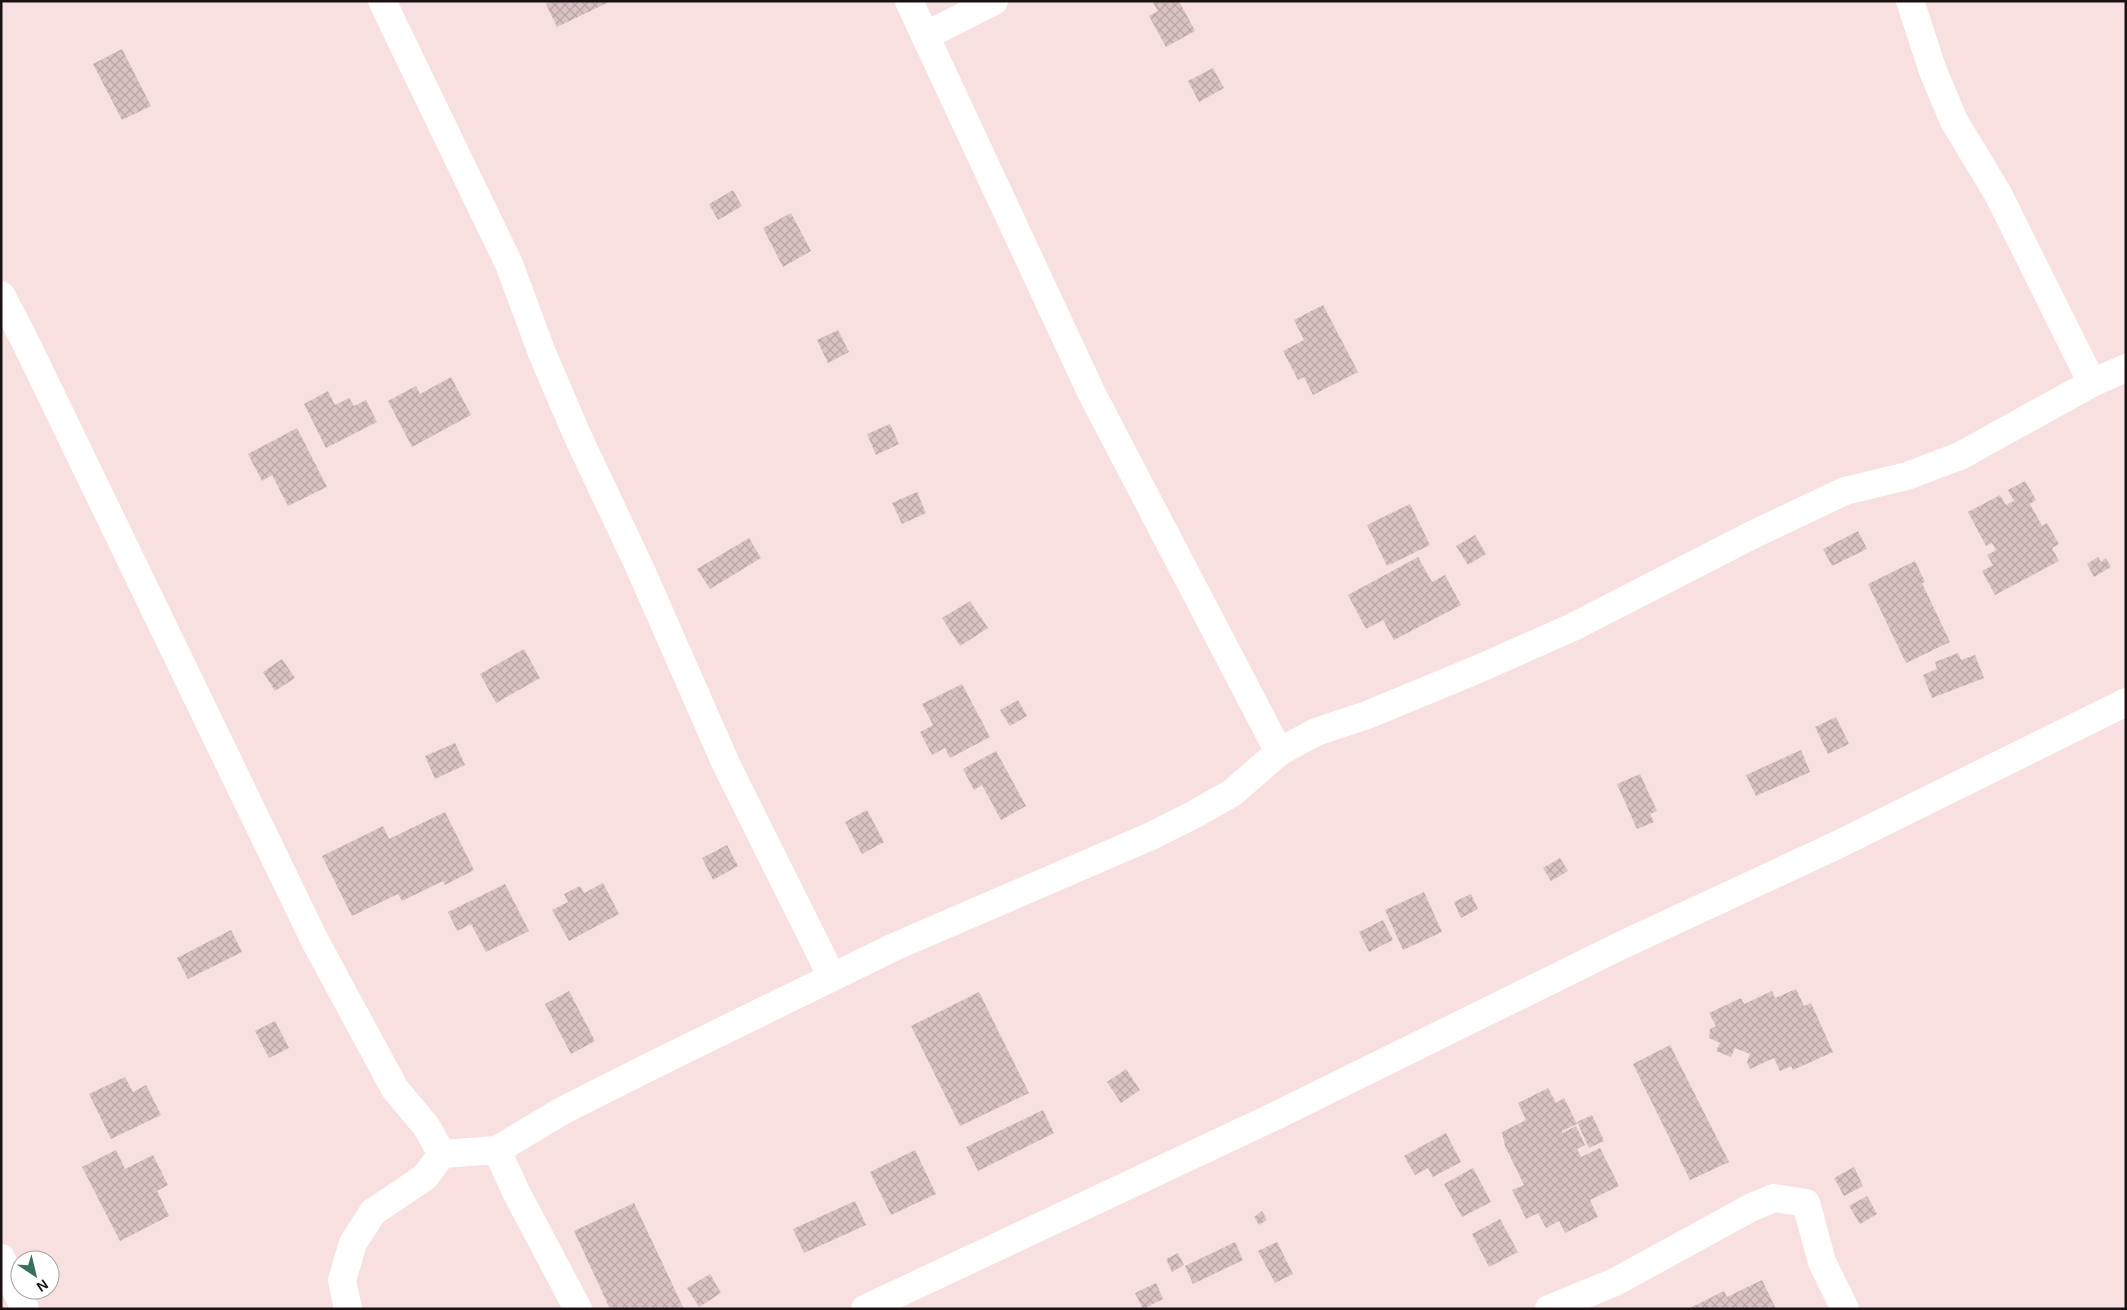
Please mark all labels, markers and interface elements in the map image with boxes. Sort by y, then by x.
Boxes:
north arrow [10,1250,60,1300]
text: N [34,1276,51,1295]

